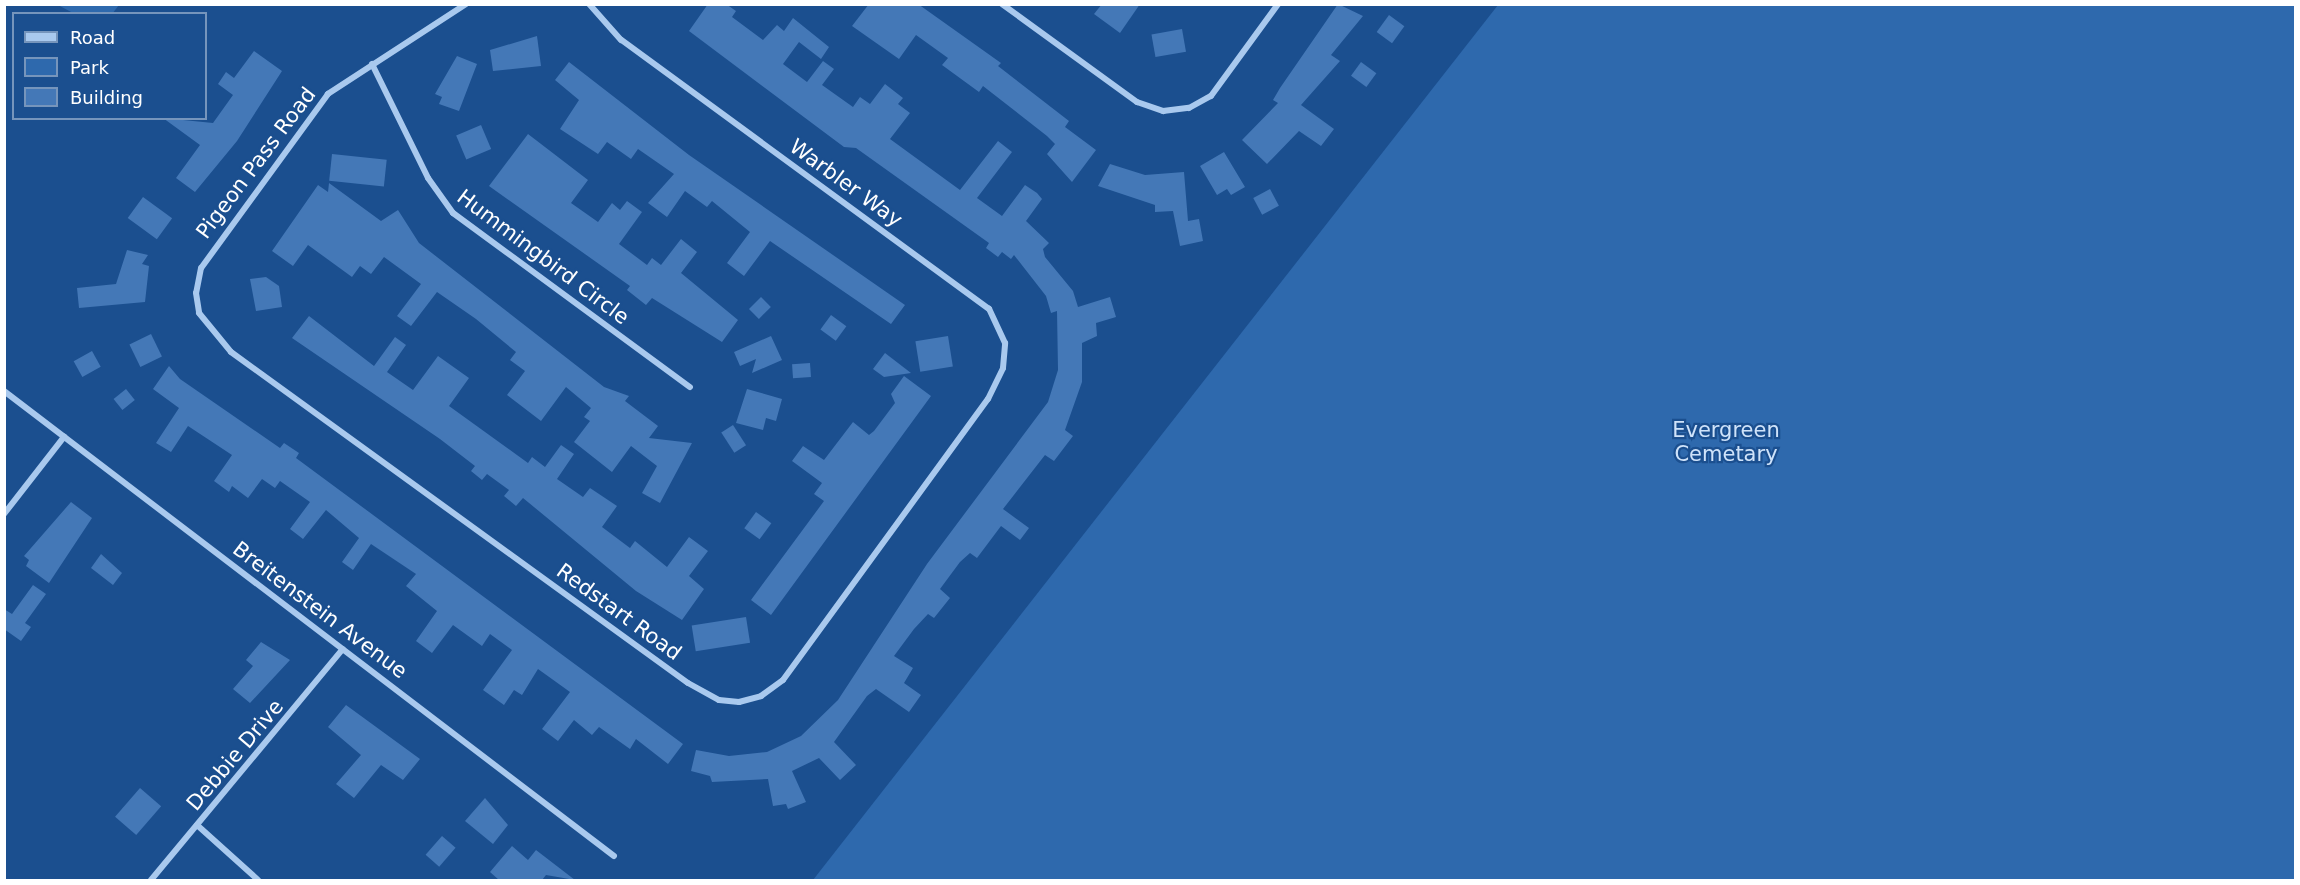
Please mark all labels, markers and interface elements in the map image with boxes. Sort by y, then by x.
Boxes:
legend [12,12,207,120]
text: Road [70,27,115,48]
text: Park [70,57,109,78]
street label: Pigeon Pass Road [191,82,321,244]
text: Building [70,87,143,108]
street label: Warbler Way [785,134,907,232]
street label: Hummingbird Circle [452,184,634,330]
park label: Evergreen Cemetary [1672,417,1780,467]
street label: Breitenstein Avenue [228,536,412,684]
street label: Redstart Road [552,558,686,666]
street label: Debbie Drive [181,694,289,816]

